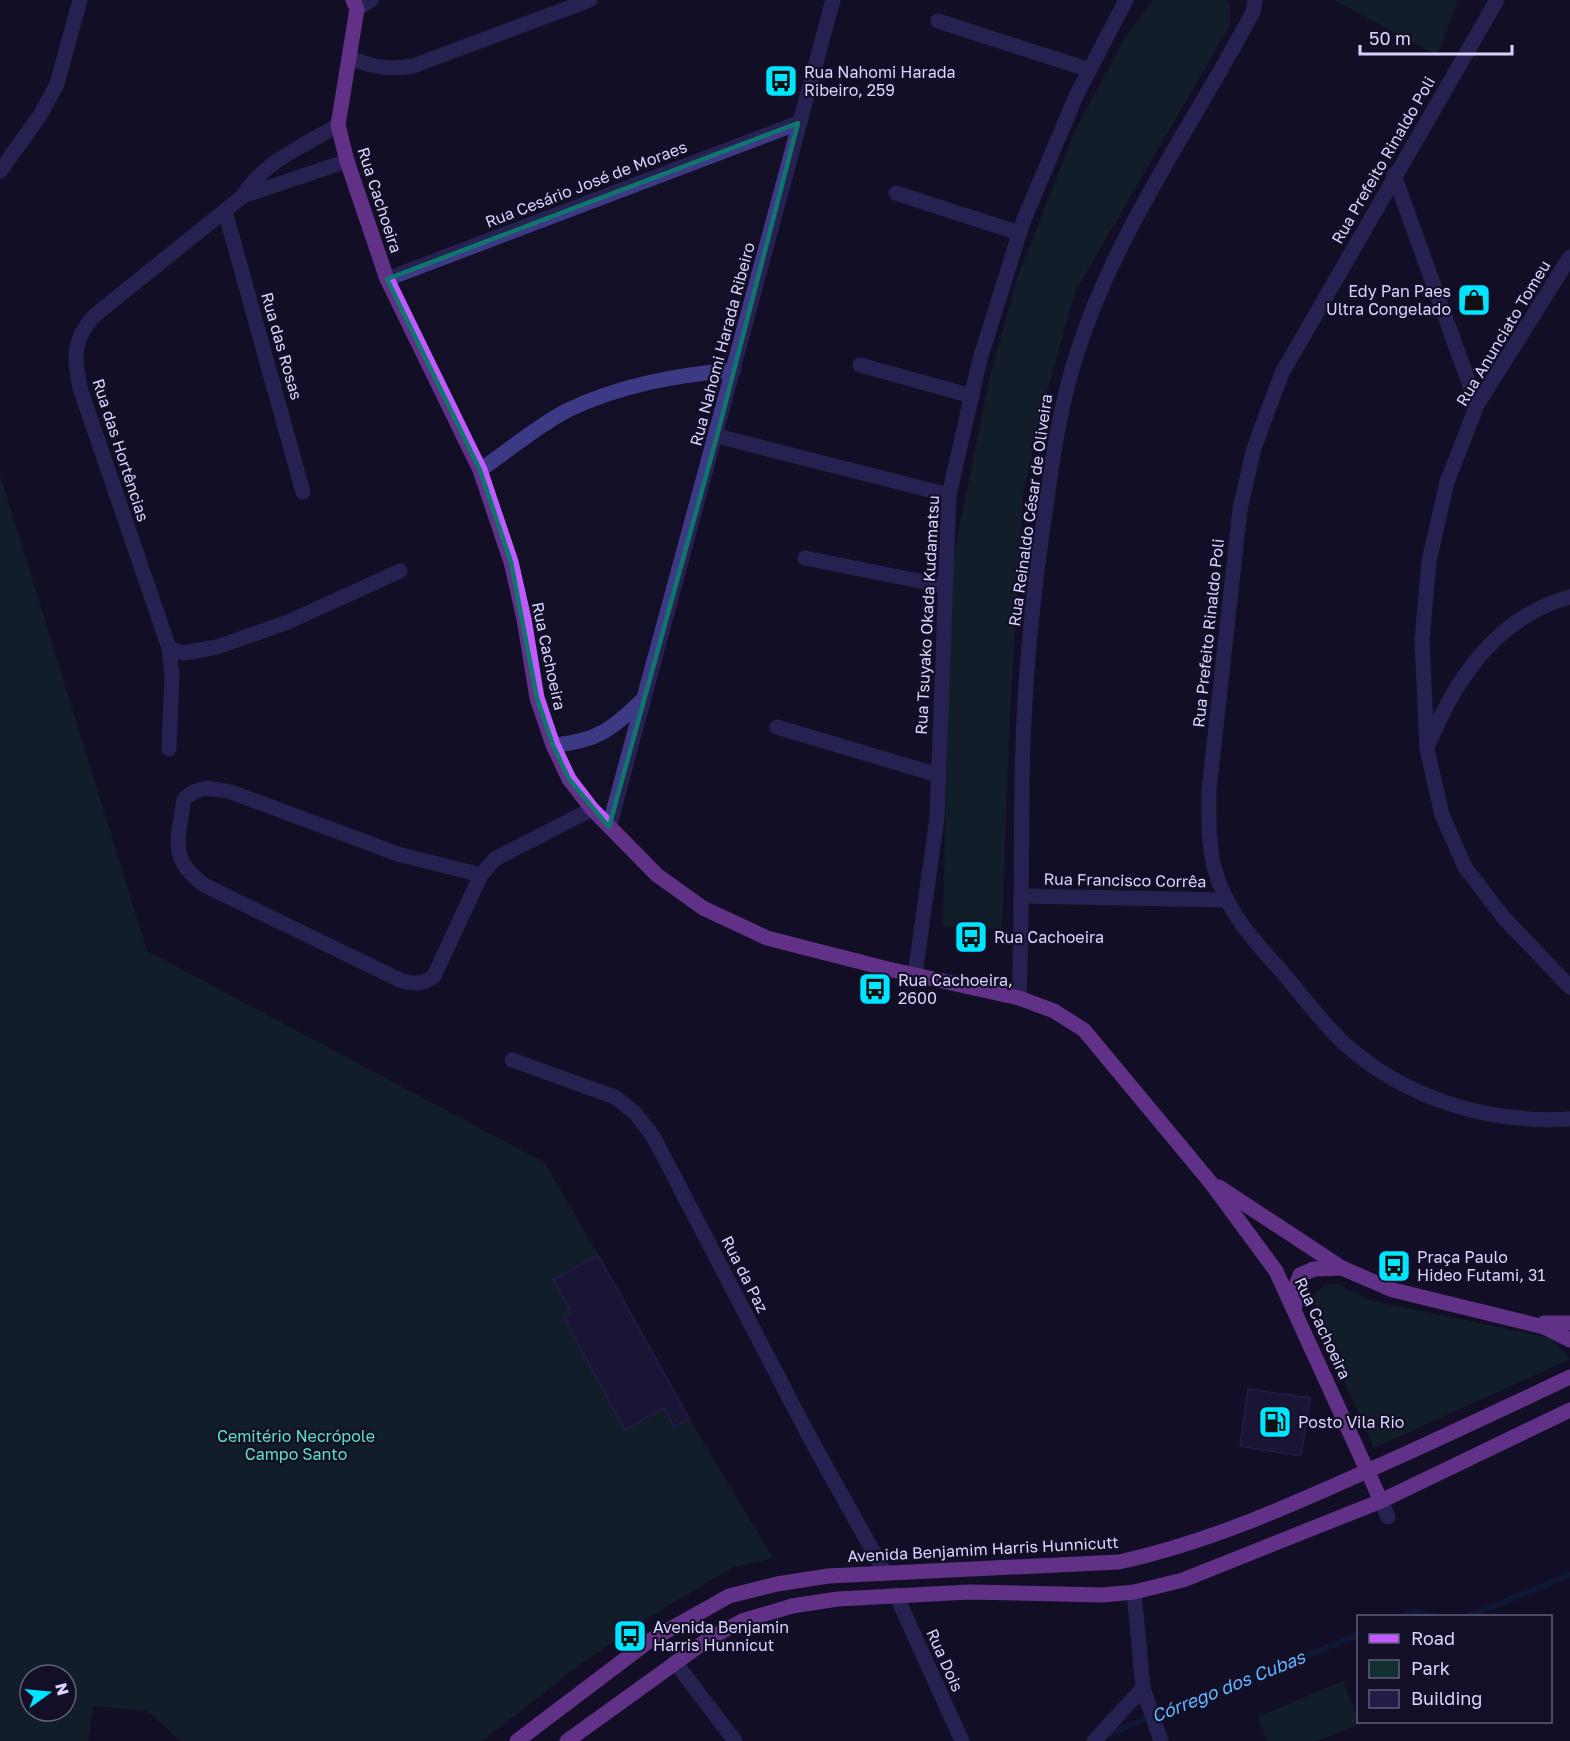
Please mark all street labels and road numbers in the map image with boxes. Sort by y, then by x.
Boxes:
street label: Rua Prefeito Rinaldo Poli [1327,73,1439,247]
street label: Rua Cesário José de Moraes [482,136,690,232]
street label: Rua Cachoeira [353,145,407,255]
street label: Rua Nahomi Harada Ribeiro [685,240,759,448]
street label: Rua Anunciato Tomeu [1452,257,1554,409]
street label: Rua das Rosas [257,290,307,402]
street label: Rua das Hortências [88,376,154,524]
street label: Rua Reinaldo César de Oliveira [1004,393,1056,627]
street label: Rua Tsuyako Okada Kudamatsu [911,495,943,735]
street label: Rua Prefeito Rinaldo Poli [1188,537,1228,729]
street label: Rua Cachoeira [528,600,570,712]
street label: Rua Francisco Corrêa [1043,869,1207,891]
street label: Rua da Paz [717,1232,773,1316]
street label: Rua Cachoeira [1291,1274,1355,1382]
street label: Avenida Benjamim Harris Hunnicutt [847,1532,1119,1566]
street label: Rua Dois [922,1625,968,1695]

